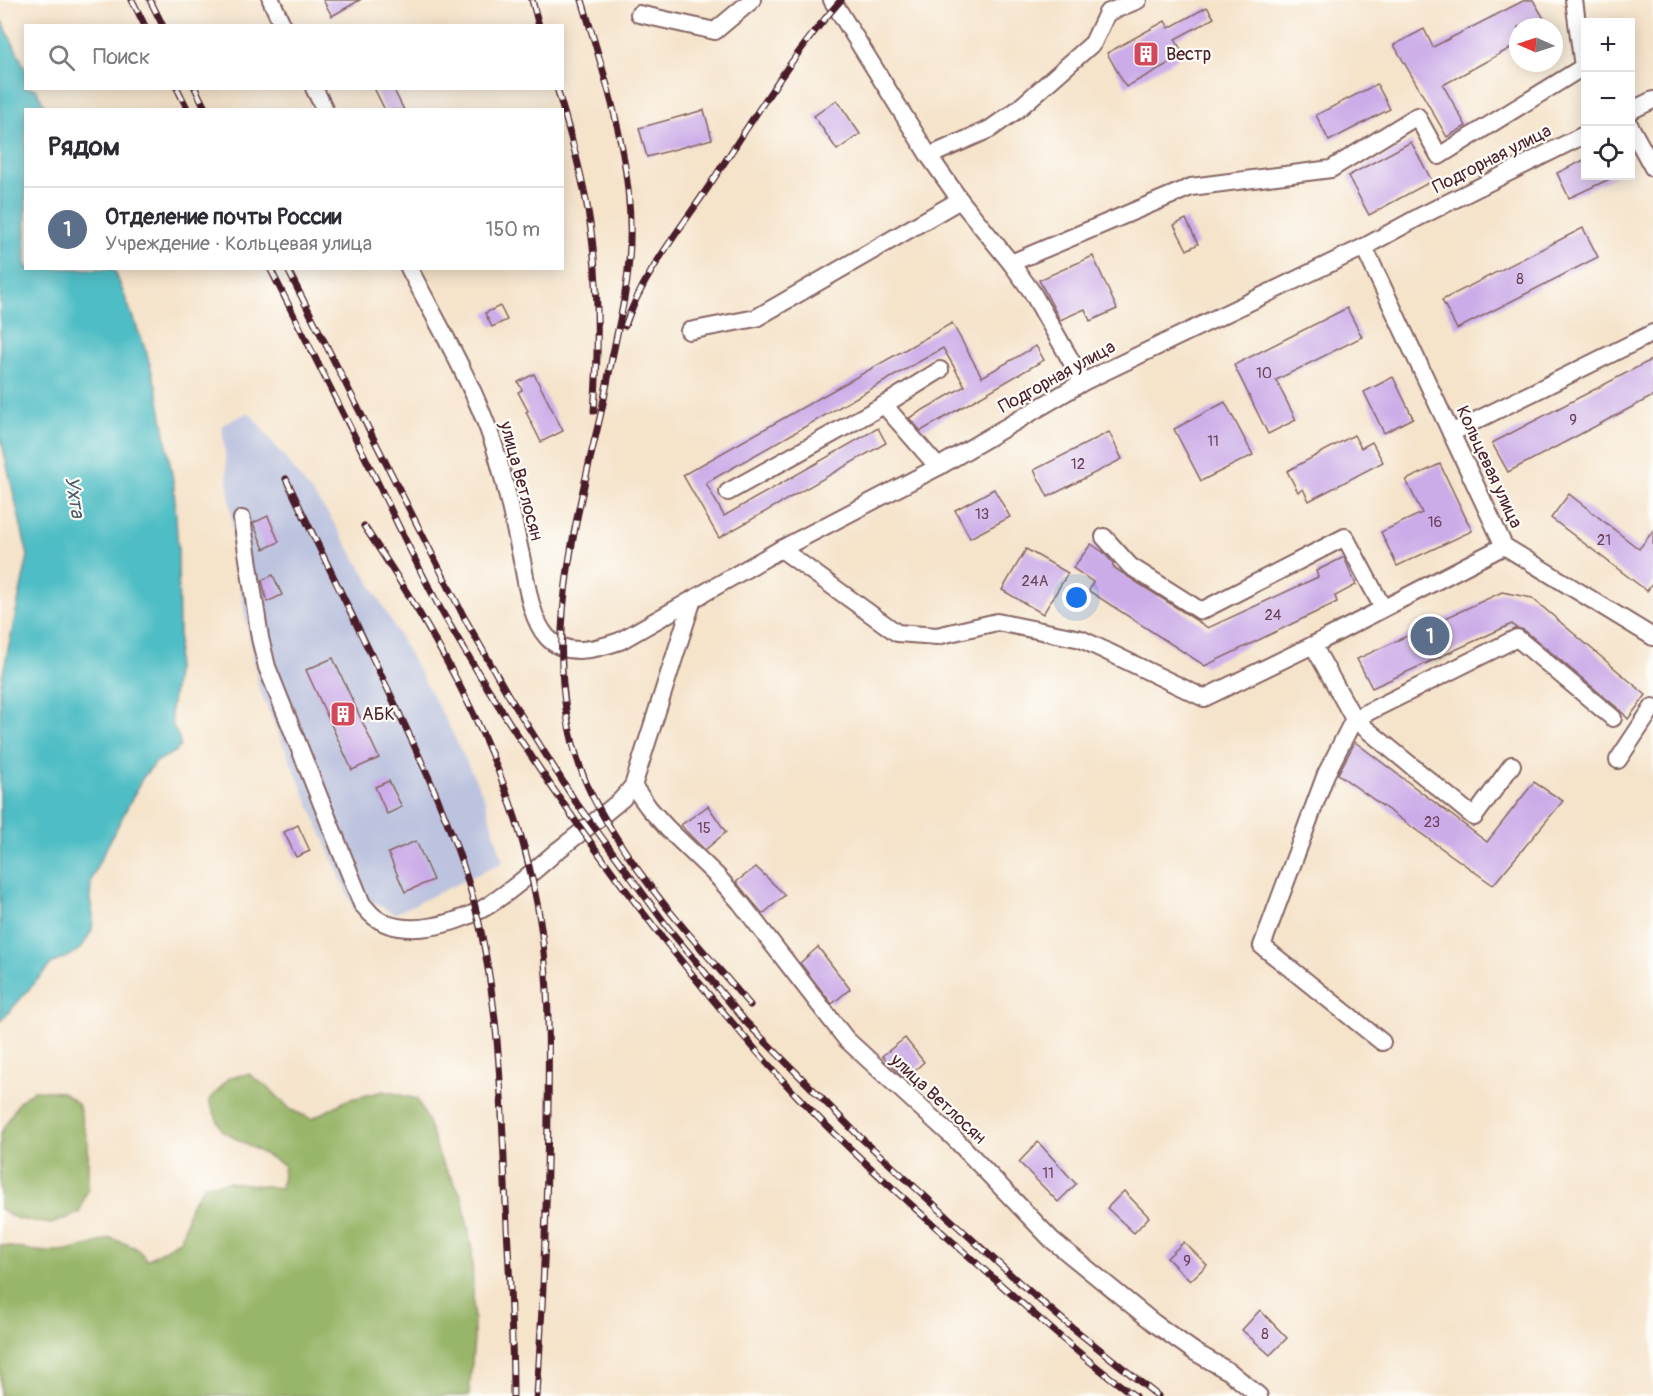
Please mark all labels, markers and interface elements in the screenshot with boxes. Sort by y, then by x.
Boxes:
north arrow [1509,18,1563,72]
map controls [1581,18,1635,180]
button: + [1581,18,1635,72]
search box [24,24,564,90]
building icon: Вестр [1131,39,1161,69]
icon: search [45,41,78,74]
text: Поиск [93,43,150,71]
place label: Вестр [1166,43,1211,66]
button: − [1581,72,1635,126]
street label: Подгорная улица [1429,119,1555,199]
button: locate [1581,126,1635,180]
text: Рядом [48,131,120,163]
text: Отделение почты России [105,203,342,231]
text: 1 [64,217,71,242]
text: 150 m [486,217,540,242]
text: Учреждение · Кольцевая улица [105,231,372,256]
house number: 8 [1516,270,1524,289]
street label: Подгорная улица [995,335,1119,419]
house number: 10 [1256,364,1272,383]
street label: Кольцевая улица [1451,402,1527,532]
house number: 9 [1569,411,1577,430]
street label: улица Ветлосян [494,418,548,543]
house number: 11 [1207,432,1219,451]
house number: 12 [1071,455,1085,474]
water label: Ухта [59,475,91,521]
house number: 13 [975,505,989,524]
house number: 16 [1428,513,1442,532]
house number: 21 [1597,531,1611,550]
house number: 24А [1022,572,1049,591]
your location [1062,583,1091,612]
house number: 24 [1264,606,1282,625]
pin: 1 [1410,614,1450,658]
building icon: АБК [328,699,358,729]
place label: АБК [362,703,395,726]
house number: 23 [1424,813,1440,832]
house number: 15 [697,819,711,838]
street label: улица Ветлосян [885,1048,991,1149]
house number: 11 [1042,1164,1054,1183]
house number: 9 [1183,1252,1191,1271]
house number: 8 [1261,1325,1269,1344]

